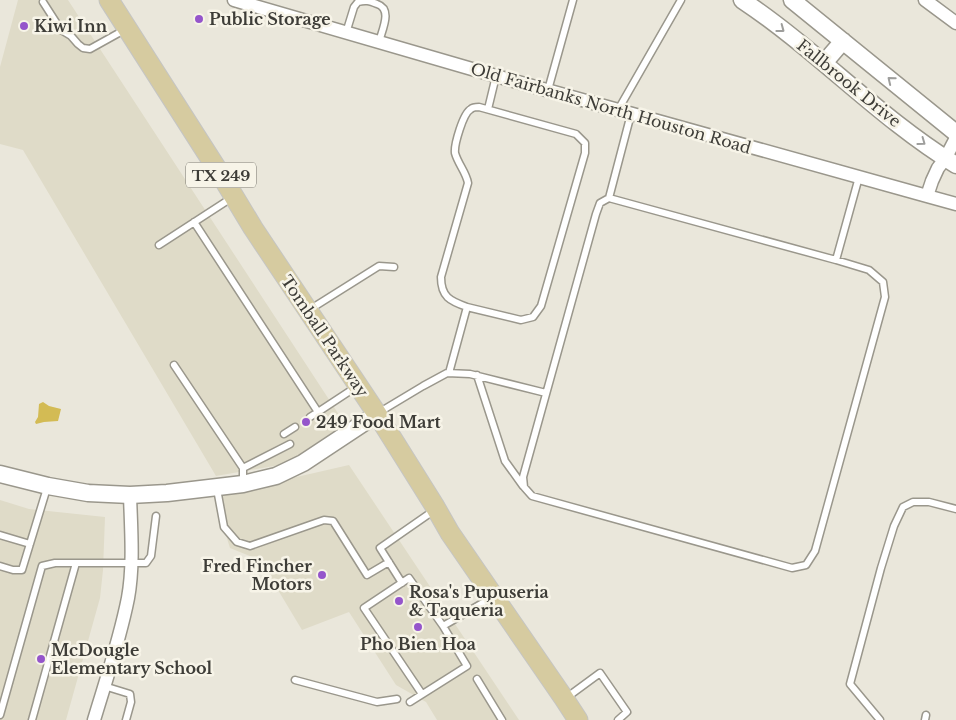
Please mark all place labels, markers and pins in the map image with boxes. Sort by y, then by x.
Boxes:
place label: Public Storage [209,9,331,29]
marker: Public Storage [193,13,205,25]
place label: Kiwi Inn [34,16,108,36]
marker: Kiwi Inn [18,20,30,32]
place label: 249 Food Mart [316,412,441,432]
marker: 249 Food Mart [300,416,312,428]
place label: Fred Fincher Motors [202,556,312,594]
marker: Fred Fincher Motors [316,569,328,581]
place label: Rosa's Pupuseria & Taqueria [409,582,549,620]
marker: Rosa's Pupuseria & Taqueria [393,595,405,607]
marker: Pho Bien Hoa [412,621,424,633]
place label: Pho Bien Hoa [360,634,476,654]
place label: McDougle Elementary School [51,640,213,678]
marker: McDougle Elementary School [35,653,47,665]

